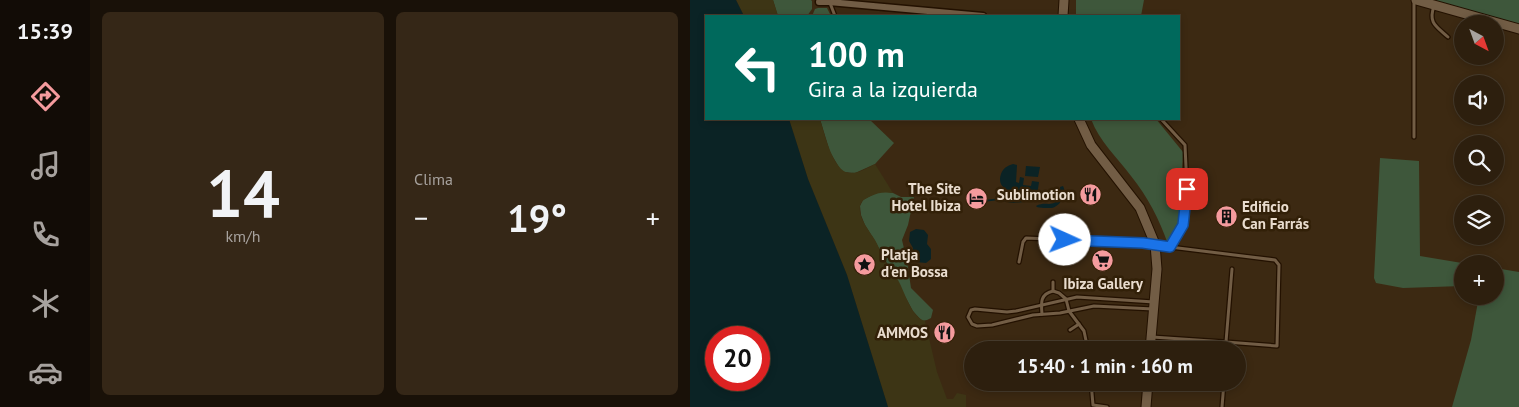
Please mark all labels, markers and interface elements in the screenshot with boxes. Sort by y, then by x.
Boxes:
north arrow [1454,15,1504,65]
map controls [1454,15,1504,305]
text: 15:39 [17,17,73,45]
text: 100 m [808,31,905,77]
icon: left [725,35,790,100]
text: Gira a la izquierda [808,75,978,103]
button: sound [1454,75,1504,125]
icon: directions [28,79,63,114]
button: search [1454,135,1504,185]
icon: music [28,148,63,183]
text: 14 [206,151,280,235]
pin [1166,168,1208,210]
text: Clima [414,169,453,189]
icon: arrive [1173,175,1201,203]
place label: The Site Hotel Ibiza [892,179,961,215]
restaurant icon: Sublimotion [1079,183,1103,207]
place label: Sublimotion [997,185,1075,204]
hotel icon: The Site Hotel Ibiza [965,186,989,210]
text: 19° [507,193,567,242]
button: layers [1454,195,1504,245]
place label: Edificio Can Farrás [1242,197,1309,233]
text: − [414,199,428,236]
text: + [646,199,660,236]
building icon: Edificio Can Farrás [1214,204,1238,228]
position arrow [1038,213,1090,265]
icon: phone [28,217,63,252]
text: km/h [225,226,261,246]
place label: Platja d'en Bossa [881,245,948,281]
supermarket icon: Ibiza Gallery [1091,249,1115,273]
place icon: Platja d'en Bossa [853,252,877,276]
button: + [1454,255,1504,305]
place label: Ibiza Gallery [1063,274,1144,293]
icon: climate [28,286,63,321]
restaurant icon: AMMOS [932,321,956,345]
place label: AMMOS [877,323,928,342]
speed limit sign: 20 [705,326,770,391]
text: 15:40 · 1 min · 160 m [1017,354,1193,378]
icon: car [28,355,63,390]

